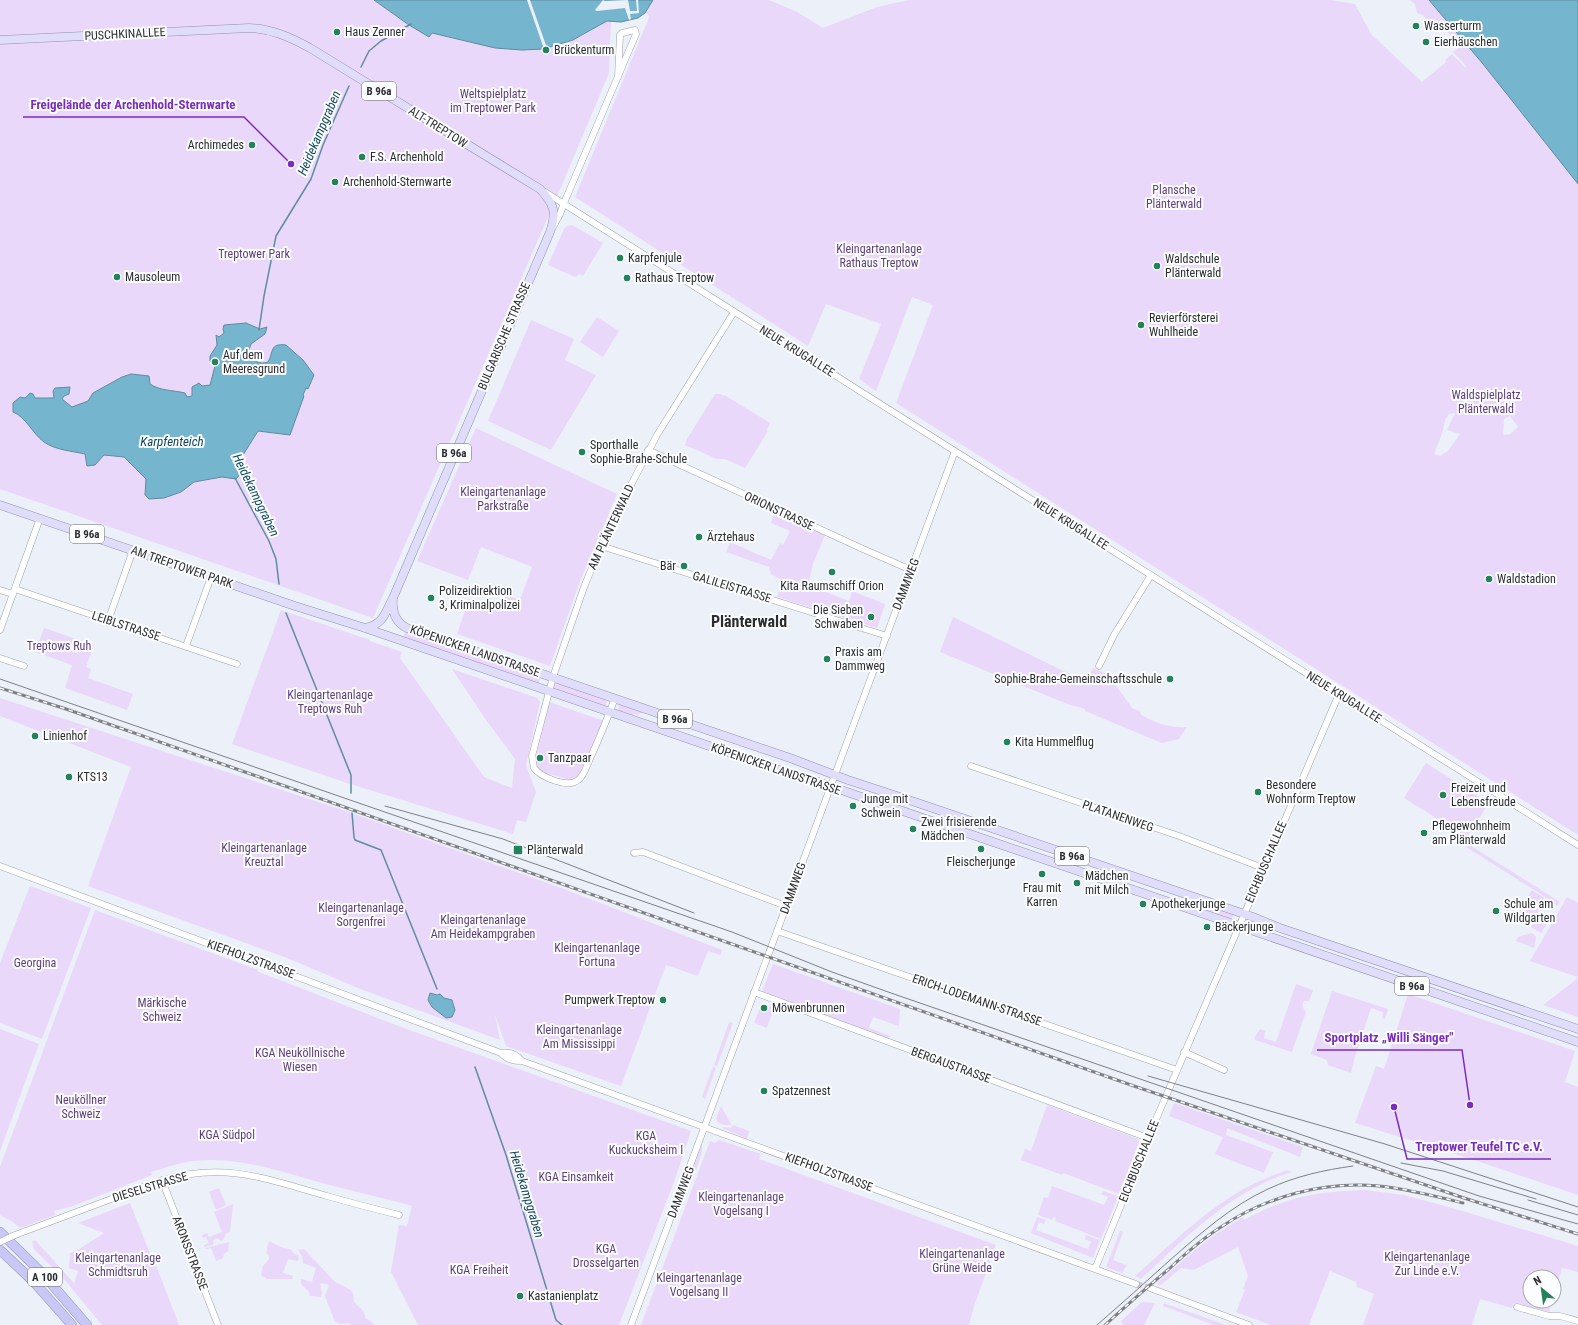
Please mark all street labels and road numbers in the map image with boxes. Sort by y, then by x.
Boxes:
street label: PUSCHKINALLEE [84,25,166,43]
road number: B 96a [362,82,396,100]
street label: ALT-TREPTOW [406,103,470,151]
street label: BULGARISCHE STRASSE [475,280,533,392]
street label: NEUE KRUGALLEE [757,322,837,380]
road number: B 96a [437,444,471,462]
street label: AM PLÄNTERWALD [584,482,637,572]
street label: ORIONSTRASSE [742,489,816,533]
street label: NEUE KRUGALLEE [1031,495,1111,553]
road number: B 96a [70,525,104,543]
street label: AM TREPTOWER PARK [129,543,235,591]
street label: DAMMWEG [890,556,922,612]
street label: GALILEISTRASSE [691,568,773,606]
street label: LEIBLSTRASSE [90,608,162,644]
street label: KÖPENICKER LANDSTRASSE [408,621,542,680]
street label: NEUE KRUGALLEE [1304,668,1384,726]
road number: B 96a [658,710,692,728]
street label: KÖPENICKER LANDSTRASSE [709,739,843,798]
street label: PLATANENWEG [1081,797,1155,835]
street label: EICHBUSCHALLEE [1242,819,1290,905]
road number: B 96a [1055,847,1089,865]
street label: DAMMWEG [777,860,809,916]
street label: KIEFHOLZSTRASSE [205,937,297,981]
street label: ERICH-LODEMANN-STRASSE [910,971,1044,1029]
road number: B 96a [1395,977,1429,995]
street label: BERGAUSTRASSE [909,1044,993,1086]
street label: EICHBUSCHALLEE [1116,1118,1162,1204]
street label: KIEFHOLZSTRASSE [783,1150,875,1194]
street label: DAMMWEG [665,1164,697,1220]
street label: DIESELSTRASSE [111,1169,189,1205]
street label: ARONSSTRASSE [169,1214,211,1292]
road number: A 100 [28,1268,62,1286]

